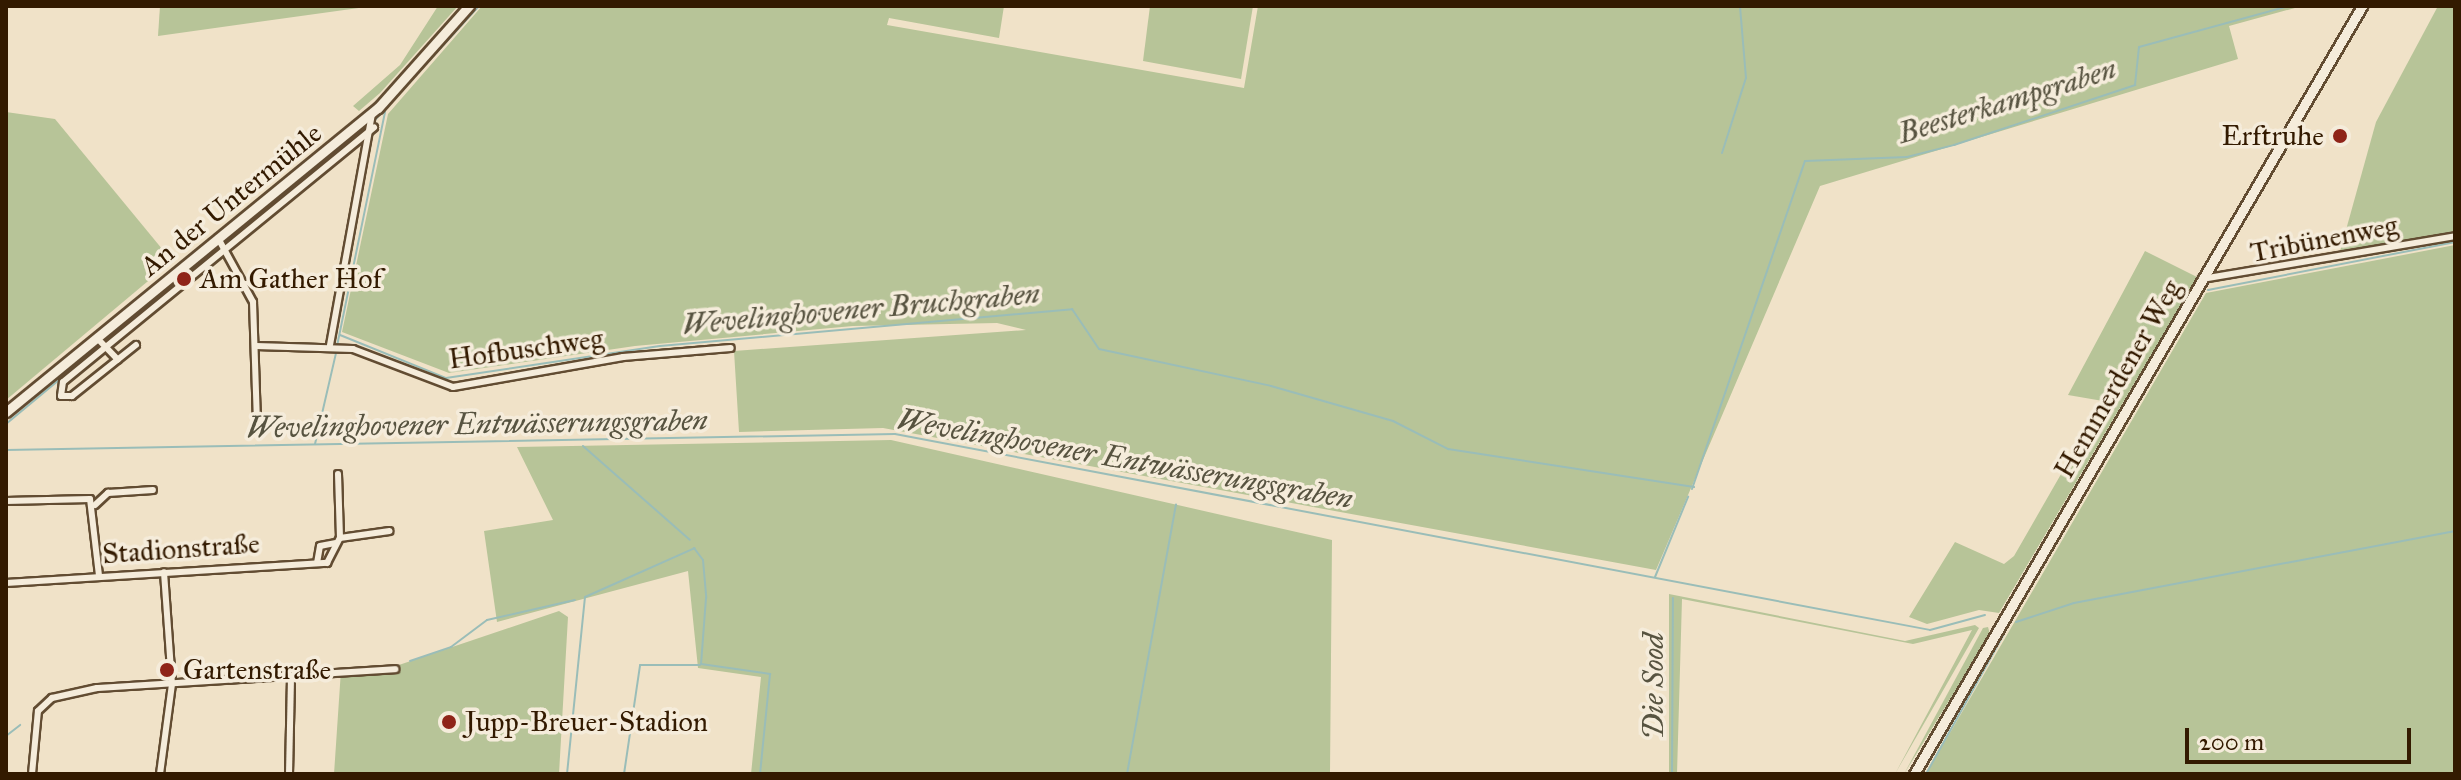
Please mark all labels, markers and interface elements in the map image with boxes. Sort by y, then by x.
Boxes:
water label: Beesterkampgraben [1894,51,2120,151]
street label: An der Untermühle [133,117,329,283]
place label: Erftruhe [2221,119,2324,153]
marker: Erftruhe [2331,127,2349,145]
street label: Tribünenweg [2247,208,2401,270]
place label: Am Gather Hof [200,262,382,296]
marker: Am Gather Hof [175,270,193,288]
street label: Hemmerdener Weg [2047,274,2189,484]
water label: Wevelinghovener Bruchgraben [681,275,1041,343]
street label: Hofbuschweg [446,322,606,376]
water label: Wevelinghovener Entwässerungsgraben [895,401,1355,517]
water label: Wevelinghovener Entwässerungsgraben [246,402,708,446]
street label: Stadionstraße [101,527,261,571]
water label: Die Sood [1635,632,1671,740]
place label: Gartenstraße [183,653,331,687]
marker: Gartenstraße [158,661,176,679]
place label: Jupp-Breuer-Stadion [465,705,708,739]
scale bar [2189,712,2415,762]
marker: Jupp-Breuer-Stadion [440,713,458,731]
text: 200 m [2199,727,2264,757]

